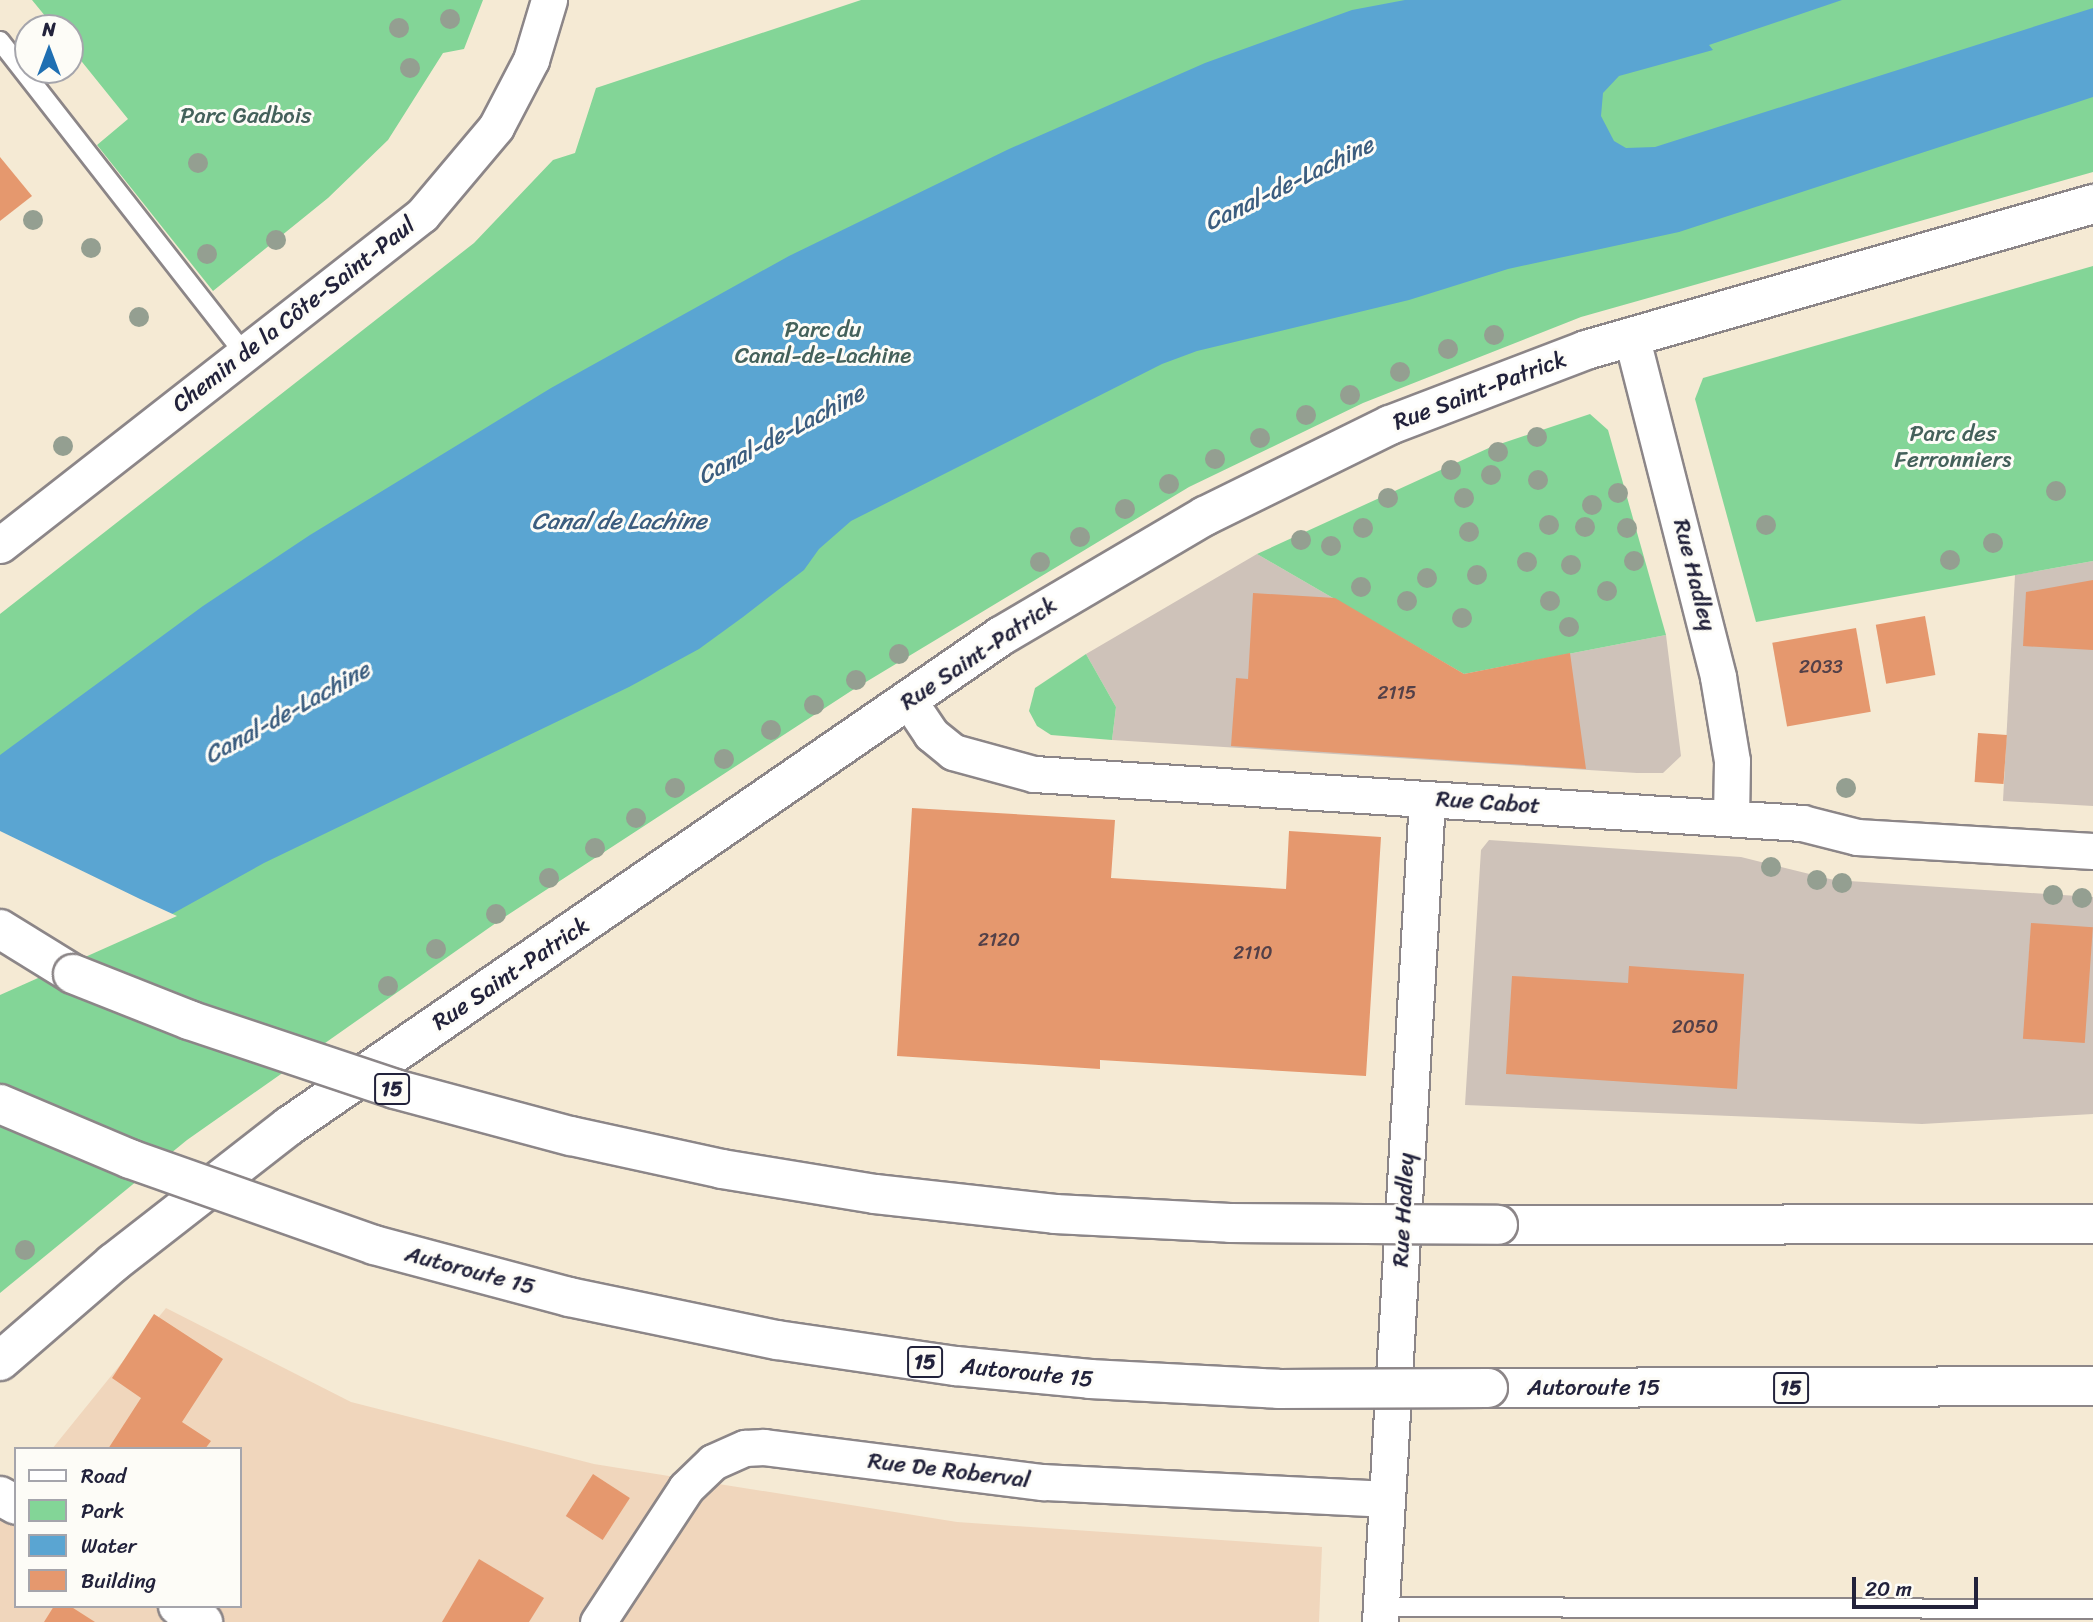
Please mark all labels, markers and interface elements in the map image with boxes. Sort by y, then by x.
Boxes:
text: N [42,13,56,46]
north arrow [14,14,84,84]
park label: Parc Gadbois [181,102,311,130]
water label: Canal-de-Lachine [1200,131,1378,237]
street label: Chemin de la Côte-Saint-Paul [167,211,421,419]
park label: Parc du Canal-de-Lachine [735,316,911,370]
street label: Rue Saint-Patrick [1389,345,1571,437]
water label: Canal-de-Lachine [693,379,869,491]
park label: Parc des Ferronniers [1895,420,2011,474]
water label: Canal de Lachine [531,508,707,536]
street label: Rue Hadley [1667,516,1721,634]
street label: Rue Saint-Patrick [895,591,1063,717]
water label: Canal-de-Lachine [199,656,375,770]
house number: 2033 [1799,656,1843,678]
house number: 2115 [1378,682,1416,704]
street label: Rue Cabot [1435,786,1541,820]
street label: Rue Saint-Patrick [427,911,595,1037]
house number: 2120 [978,929,1020,951]
house number: 2110 [1233,942,1273,964]
house number: 2050 [1672,1016,1718,1038]
road number: 15 [373,1072,411,1106]
street label: Rue Hadley [1387,1152,1421,1268]
street label: Autoroute 15 [402,1240,538,1302]
road number: 15 [906,1344,944,1380]
street label: Autoroute 15 [959,1352,1095,1394]
road number: 15 [1772,1370,1810,1406]
street label: Autoroute 15 [1527,1374,1661,1402]
legend [14,1447,242,1608]
street label: Rue De Roberval [866,1447,1032,1495]
text: Road [81,1457,126,1495]
text: Park [81,1492,124,1530]
text: Water [81,1527,136,1565]
text: Building [81,1562,156,1600]
scale bar [1855,1562,1981,1606]
text: 20 m [1865,1570,1912,1608]

